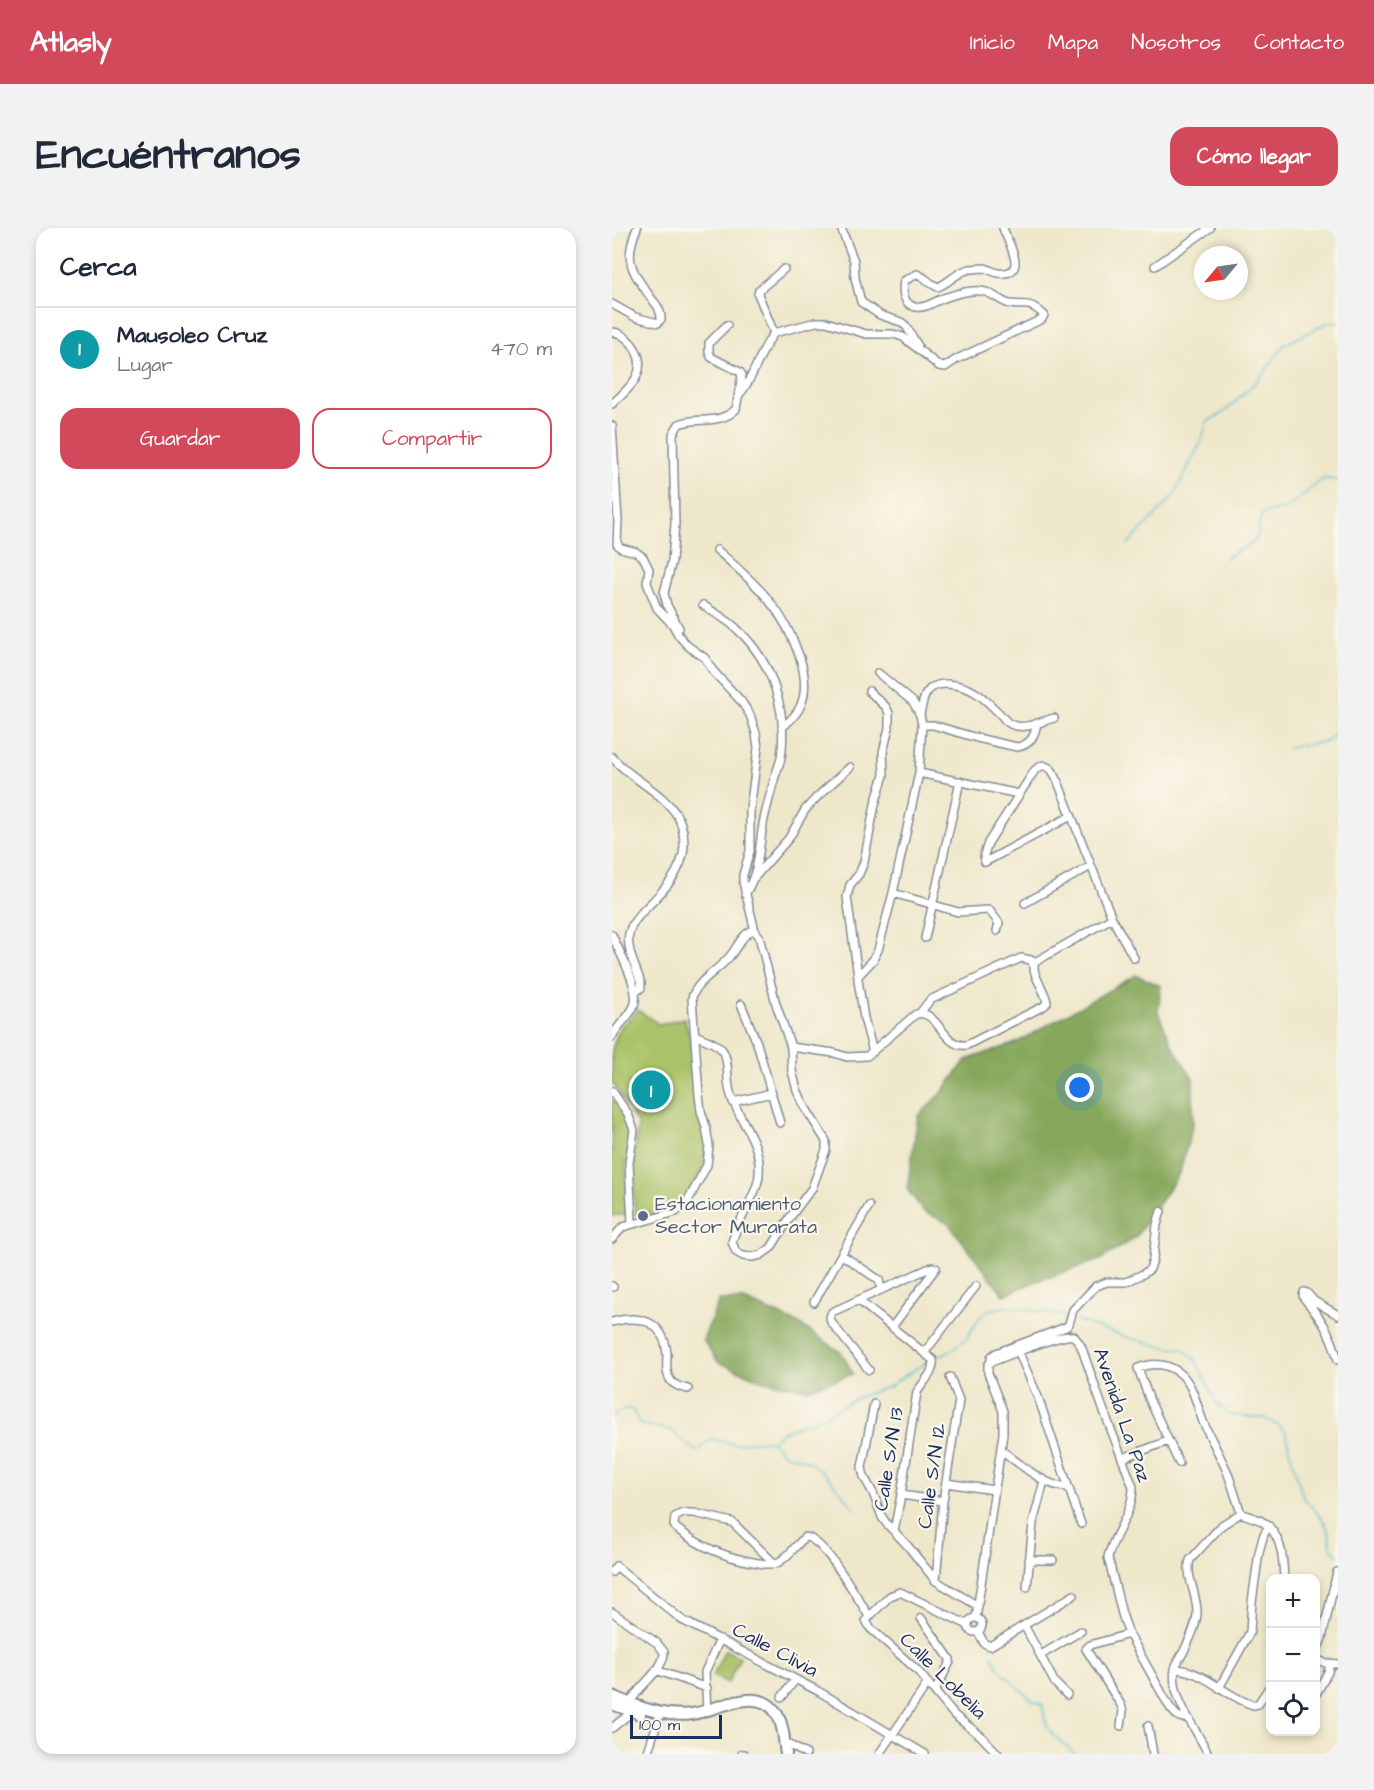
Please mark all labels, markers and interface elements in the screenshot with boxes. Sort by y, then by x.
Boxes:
text: Atlasly [30,23,112,62]
text: Inicio [970,28,1015,57]
text: Mapa [1048,28,1098,57]
text: Nosotros [1131,28,1221,57]
text: Contacto [1254,28,1344,57]
text: Encuéntranos [36,127,301,185]
button: Cómo llegar [1170,127,1338,186]
north arrow [1194,246,1248,300]
text: Cerca [60,249,137,285]
text: Mausoleo Cruz [117,320,267,351]
text: 1 [78,335,81,363]
text: 470 m [490,335,552,363]
text: Lugar [117,351,173,379]
button: Guardar [60,408,300,469]
button: Compartir [312,408,552,469]
pin: 1 [632,1068,670,1112]
your location [1065,1073,1094,1102]
place label: Estacionamiento Sector Murarata [655,1190,817,1241]
marker: Estacionamiento Sector Murarata [636,1209,650,1223]
street label: Avenida La Paz [1086,1344,1158,1486]
street label: Calle S/N 13 [867,1405,911,1513]
street label: Calle S/N 12 [911,1421,953,1530]
map controls [1266,1574,1320,1736]
button: + [1266,1574,1320,1628]
street label: Calle Clivia [727,1616,823,1684]
street label: Calle Lobelia [893,1626,993,1726]
button: − [1266,1628,1320,1682]
button: locate [1266,1682,1320,1736]
scale bar [630,1712,722,1740]
text: 100 m [639,1714,680,1736]

